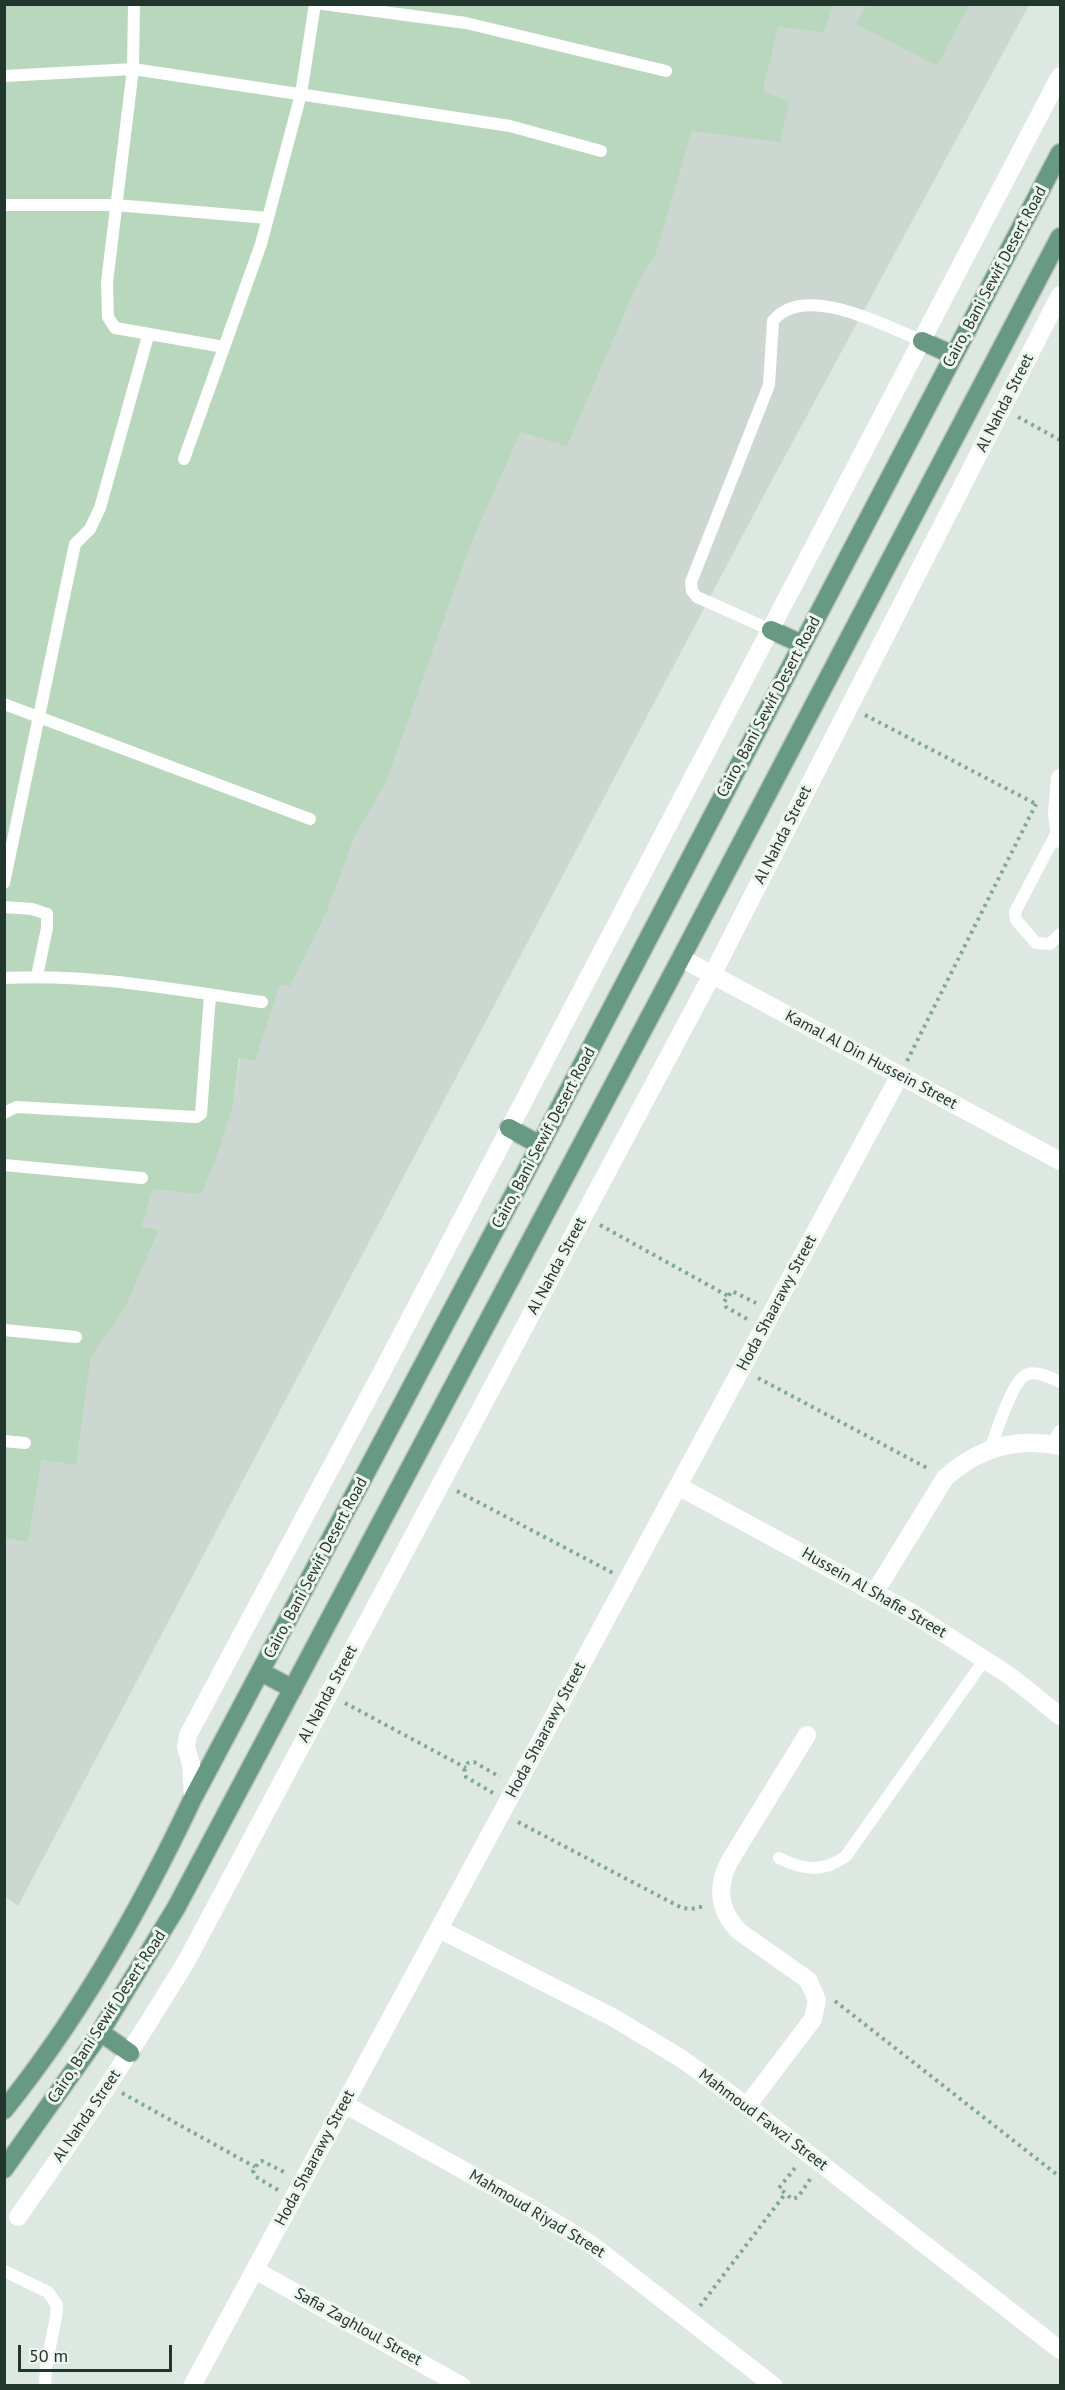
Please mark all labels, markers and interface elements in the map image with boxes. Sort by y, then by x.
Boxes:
street label: Cairo, Bani Sewif Desert Road [939,183,1051,371]
street label: Al Nahda Street [972,351,1038,455]
street label: Cairo, Bani Sewif Desert Road [713,613,825,801]
street label: Al Nahda Street [750,783,816,887]
street label: Kamal Al Din Hussein Street [782,1006,960,1114]
street label: Cairo, Bani Sewif Desert Road [488,1044,600,1232]
street label: Al Nahda Street [523,1214,591,1318]
street label: Hoda Shaarawy Street [733,1232,821,1374]
street label: Cairo, Bani Sewif Desert Road [260,1474,372,1662]
street label: Hussein Al Shafie Street [798,1544,950,1642]
street label: Al Nahda Street [294,1642,362,1746]
street label: Hoda Shaarawy Street [502,1659,590,1801]
street label: Cairo, Bani Sewif Desert Road [44,1927,170,2107]
street label: Mahmoud Fawzi Street [695,2065,831,2175]
street label: Al Nahda Street [49,2066,125,2166]
street label: Hoda Shaarawy Street [271,2087,359,2229]
street label: Mahmoud Riyad Street [465,2166,609,2262]
street label: Safia Zaghloul Street [291,2284,425,2370]
scale bar [21,2333,176,2371]
text: 50 m [29,2344,68,2367]

